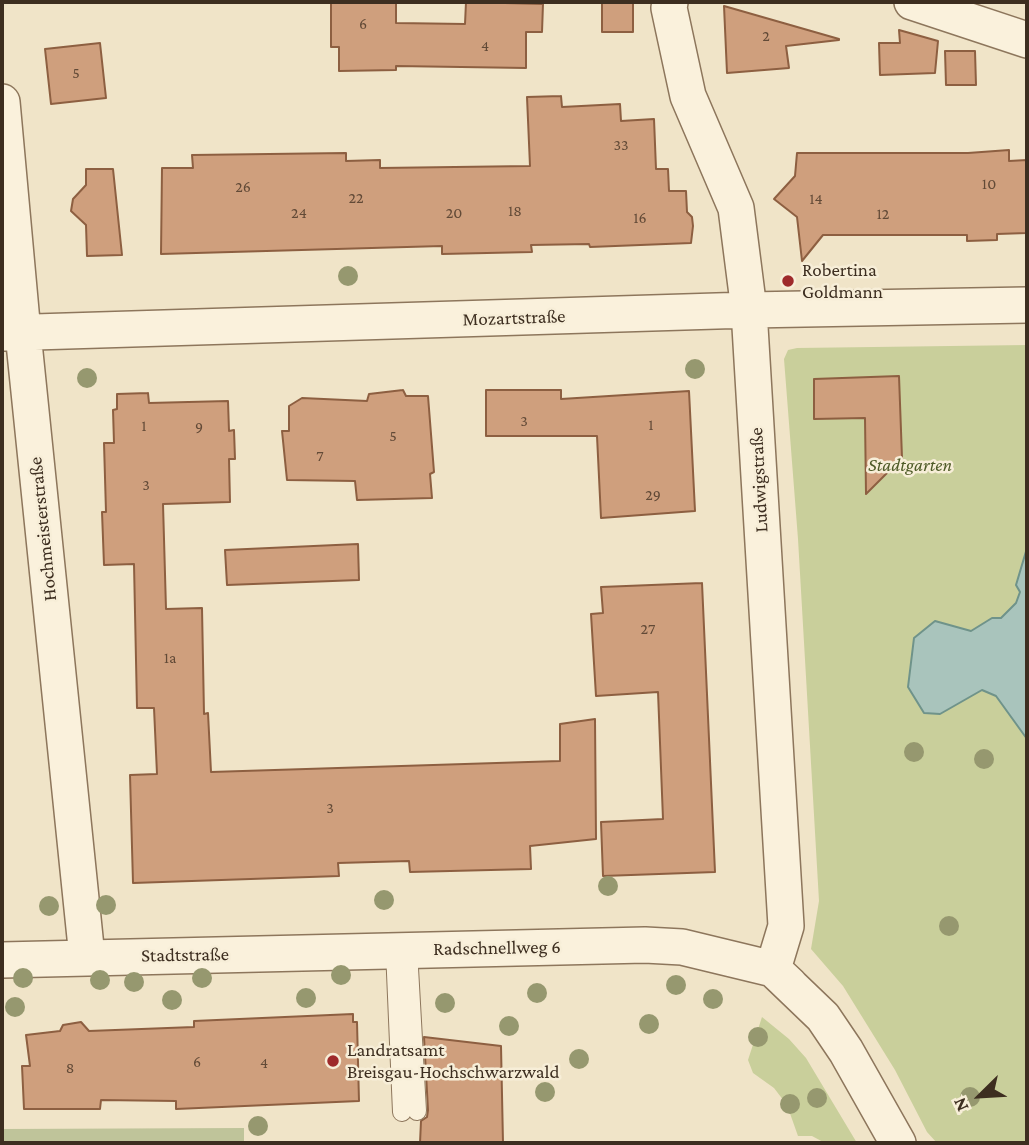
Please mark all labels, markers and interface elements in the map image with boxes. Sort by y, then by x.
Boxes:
house number: 6 [359,14,367,34]
house number: 2 [762,26,770,46]
house number: 4 [481,36,489,56]
house number: 5 [72,63,80,83]
house number: 33 [613,135,629,155]
house number: 10 [982,174,996,194]
house number: 26 [235,177,251,197]
house number: 22 [348,188,364,208]
house number: 14 [809,189,823,209]
house number: 18 [508,201,522,221]
house number: 24 [291,203,307,223]
house number: 20 [446,203,462,223]
house number: 12 [877,204,889,224]
house number: 16 [633,208,647,228]
place label: Robertina Goldmann [802,259,883,303]
marker: Robertina Goldmann [780,273,796,289]
street label: Mozartstraße [462,305,566,331]
house number: 3 [520,411,528,431]
house number: 1 [648,415,654,435]
house number: 1 [141,416,147,436]
house number: 9 [195,417,203,437]
house number: 5 [389,426,397,446]
street label: Ludwigstraße [745,427,773,533]
house number: 7 [316,446,324,466]
park label: Stadtgarten [868,454,952,476]
street label: Hochmeisterstraße [24,456,62,602]
house number: 3 [142,475,150,495]
house number: 29 [645,485,661,505]
house number: 27 [641,619,655,639]
house number: 1a [164,648,176,668]
house number: 3 [326,798,334,818]
street label: Radschnellweg 6 [433,935,561,961]
street label: Stadtstraße [141,943,229,967]
place label: Landratsamt Breisgau-Hochschwarzwald [347,1039,560,1083]
house number: 6 [193,1052,201,1072]
house number: 4 [260,1053,268,1073]
marker: Landratsamt Breisgau-Hochschwarzwald [325,1053,341,1069]
house number: 8 [66,1058,74,1078]
north arrow [945,1061,1015,1131]
text: N [948,1095,973,1115]

